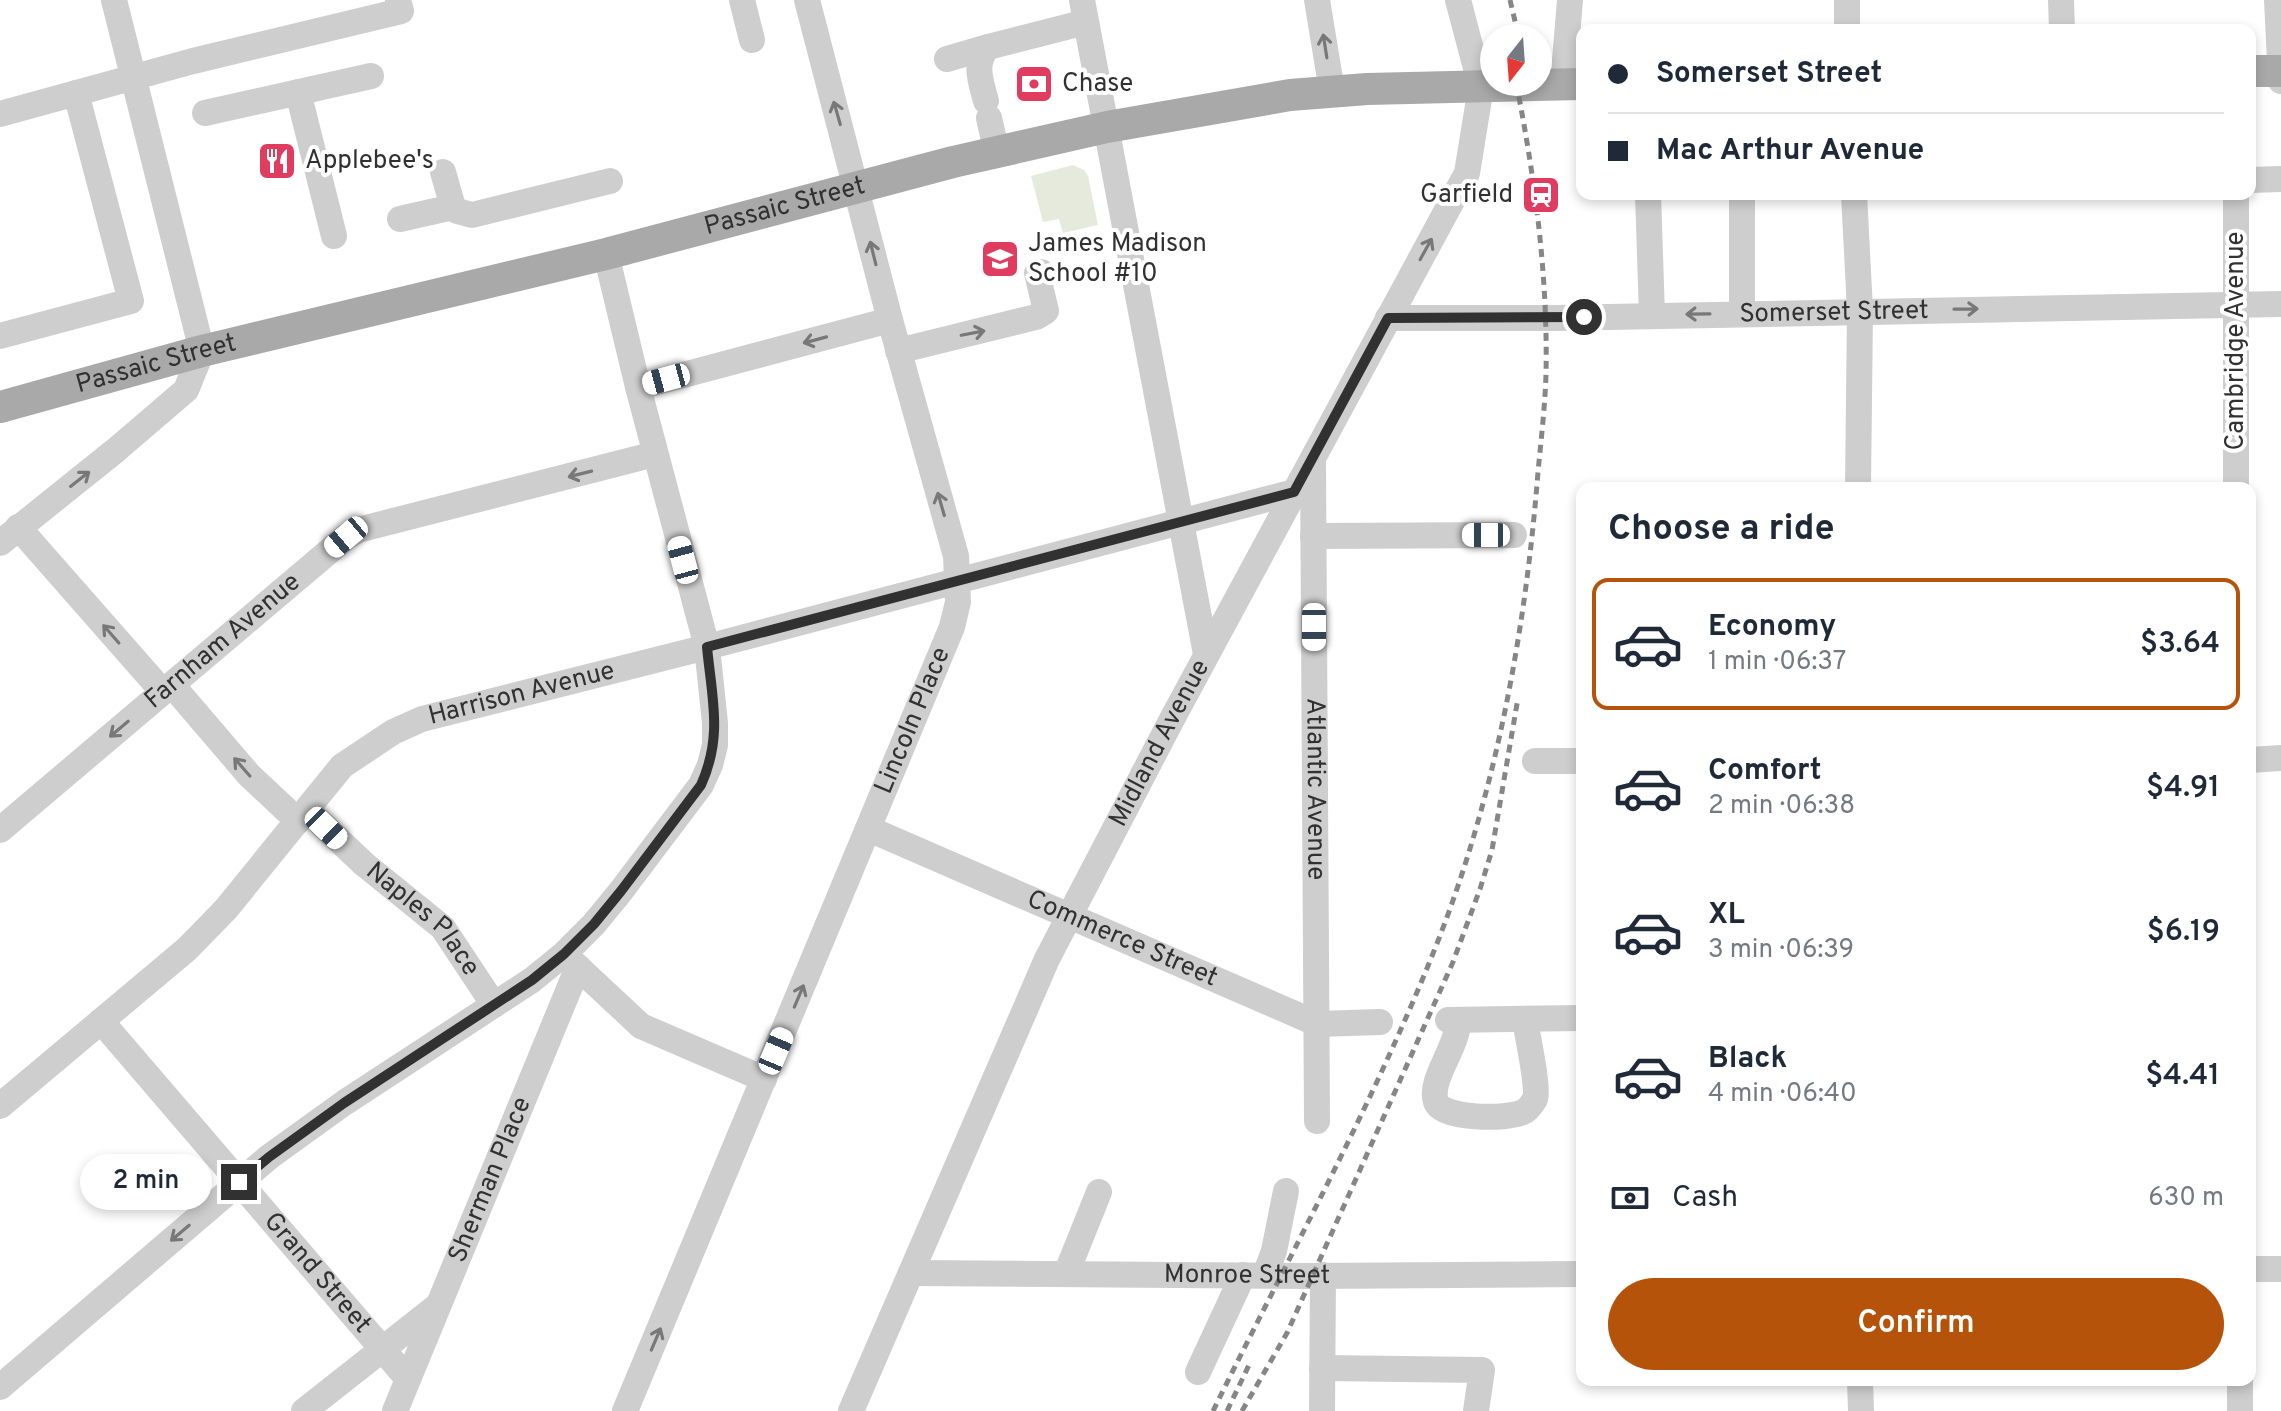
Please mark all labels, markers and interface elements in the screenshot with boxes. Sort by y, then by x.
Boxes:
north arrow [1480,24,1552,96]
map controls [1480,24,1552,96]
one-way arrow [1317,33,1332,59]
text: Somerset Street [1656,56,1882,93]
bank icon: Chase [1013,63,1055,105]
place label: Chase [1062,68,1133,101]
one-way arrow [829,101,844,127]
text: Mac Arthur Avenue [1656,133,1924,170]
restaurant icon: Applebee's [256,140,298,182]
place label: Applebee's [305,145,434,178]
street label: Passaic Street [701,170,869,244]
station icon: Garfield [1520,174,1562,216]
place label: Garfield [1420,179,1513,212]
place label: James Madison School #10 [1028,228,1207,291]
street label: Cambridge Avenue [2220,231,2253,451]
school or university icon: James Madison School #10 [979,238,1021,280]
one-way arrow [1418,238,1434,261]
one-way arrow [864,241,879,266]
street label: Somerset Street [1739,294,1929,331]
route start [1566,299,1602,335]
one-way arrow [1952,301,1979,317]
one-way arrow [1685,307,1712,322]
one-way arrow [960,324,985,339]
street label: Passaic Street [72,327,240,402]
one-way arrow [802,333,828,348]
car [640,361,692,397]
one-way arrow [567,467,593,482]
one-way arrow [69,470,90,488]
one-way arrow [933,491,948,517]
text: Choose a ride [1608,507,1834,553]
car [320,512,372,562]
car [1462,523,1510,547]
car [665,534,701,586]
street label: Farnham Avenue [138,566,308,717]
car [1302,603,1326,651]
icon: car [1612,608,1684,680]
text: Economy [1708,609,1836,646]
one-way arrow [103,624,121,645]
text: $3.64 [2140,626,2220,663]
street label: Lincoln Place [868,642,958,799]
text: 1 min · 06:37 [1708,646,1846,679]
street label: Harrison Avenue [425,654,618,733]
street label: Midland Avenue [1102,654,1218,833]
street label: Atlantic Avenue [1298,698,1332,880]
one-way arrow [110,720,130,738]
icon: car [1612,752,1684,824]
text: Comfort [1708,753,1821,790]
one-way arrow [233,757,251,778]
text: $4.91 [2146,770,2220,807]
text: 2 min · 06:38 [1708,790,1855,823]
car [300,803,352,853]
street label: Naples Place [359,855,487,983]
street label: Commerce Street [1022,883,1223,995]
icon: car [1612,896,1684,968]
text: XL [1708,897,1745,934]
text: $6.19 [2147,914,2220,951]
text: 3 min · 06:39 [1708,934,1854,967]
one-way arrow [792,984,807,1009]
car [756,1024,796,1078]
icon: car [1612,1040,1684,1112]
text: Black [1708,1041,1787,1078]
text: $4.41 [2145,1058,2220,1095]
text: 4 min · 06:40 [1708,1078,1857,1111]
street label: Sherman Place [441,1092,539,1268]
callout: 2 min [79,1154,211,1210]
route end [221,1164,257,1200]
text: 2 min [112,1165,180,1198]
icon: cash [1608,1176,1652,1220]
text: Cash [1672,1180,1738,1217]
text: 630 m [2148,1182,2224,1215]
street label: Grand Street [256,1206,378,1340]
one-way arrow [170,1224,191,1242]
street label: Monroe Street [1164,1258,1330,1293]
button: Confirm [1608,1278,2224,1370]
one-way arrow [649,1327,664,1352]

